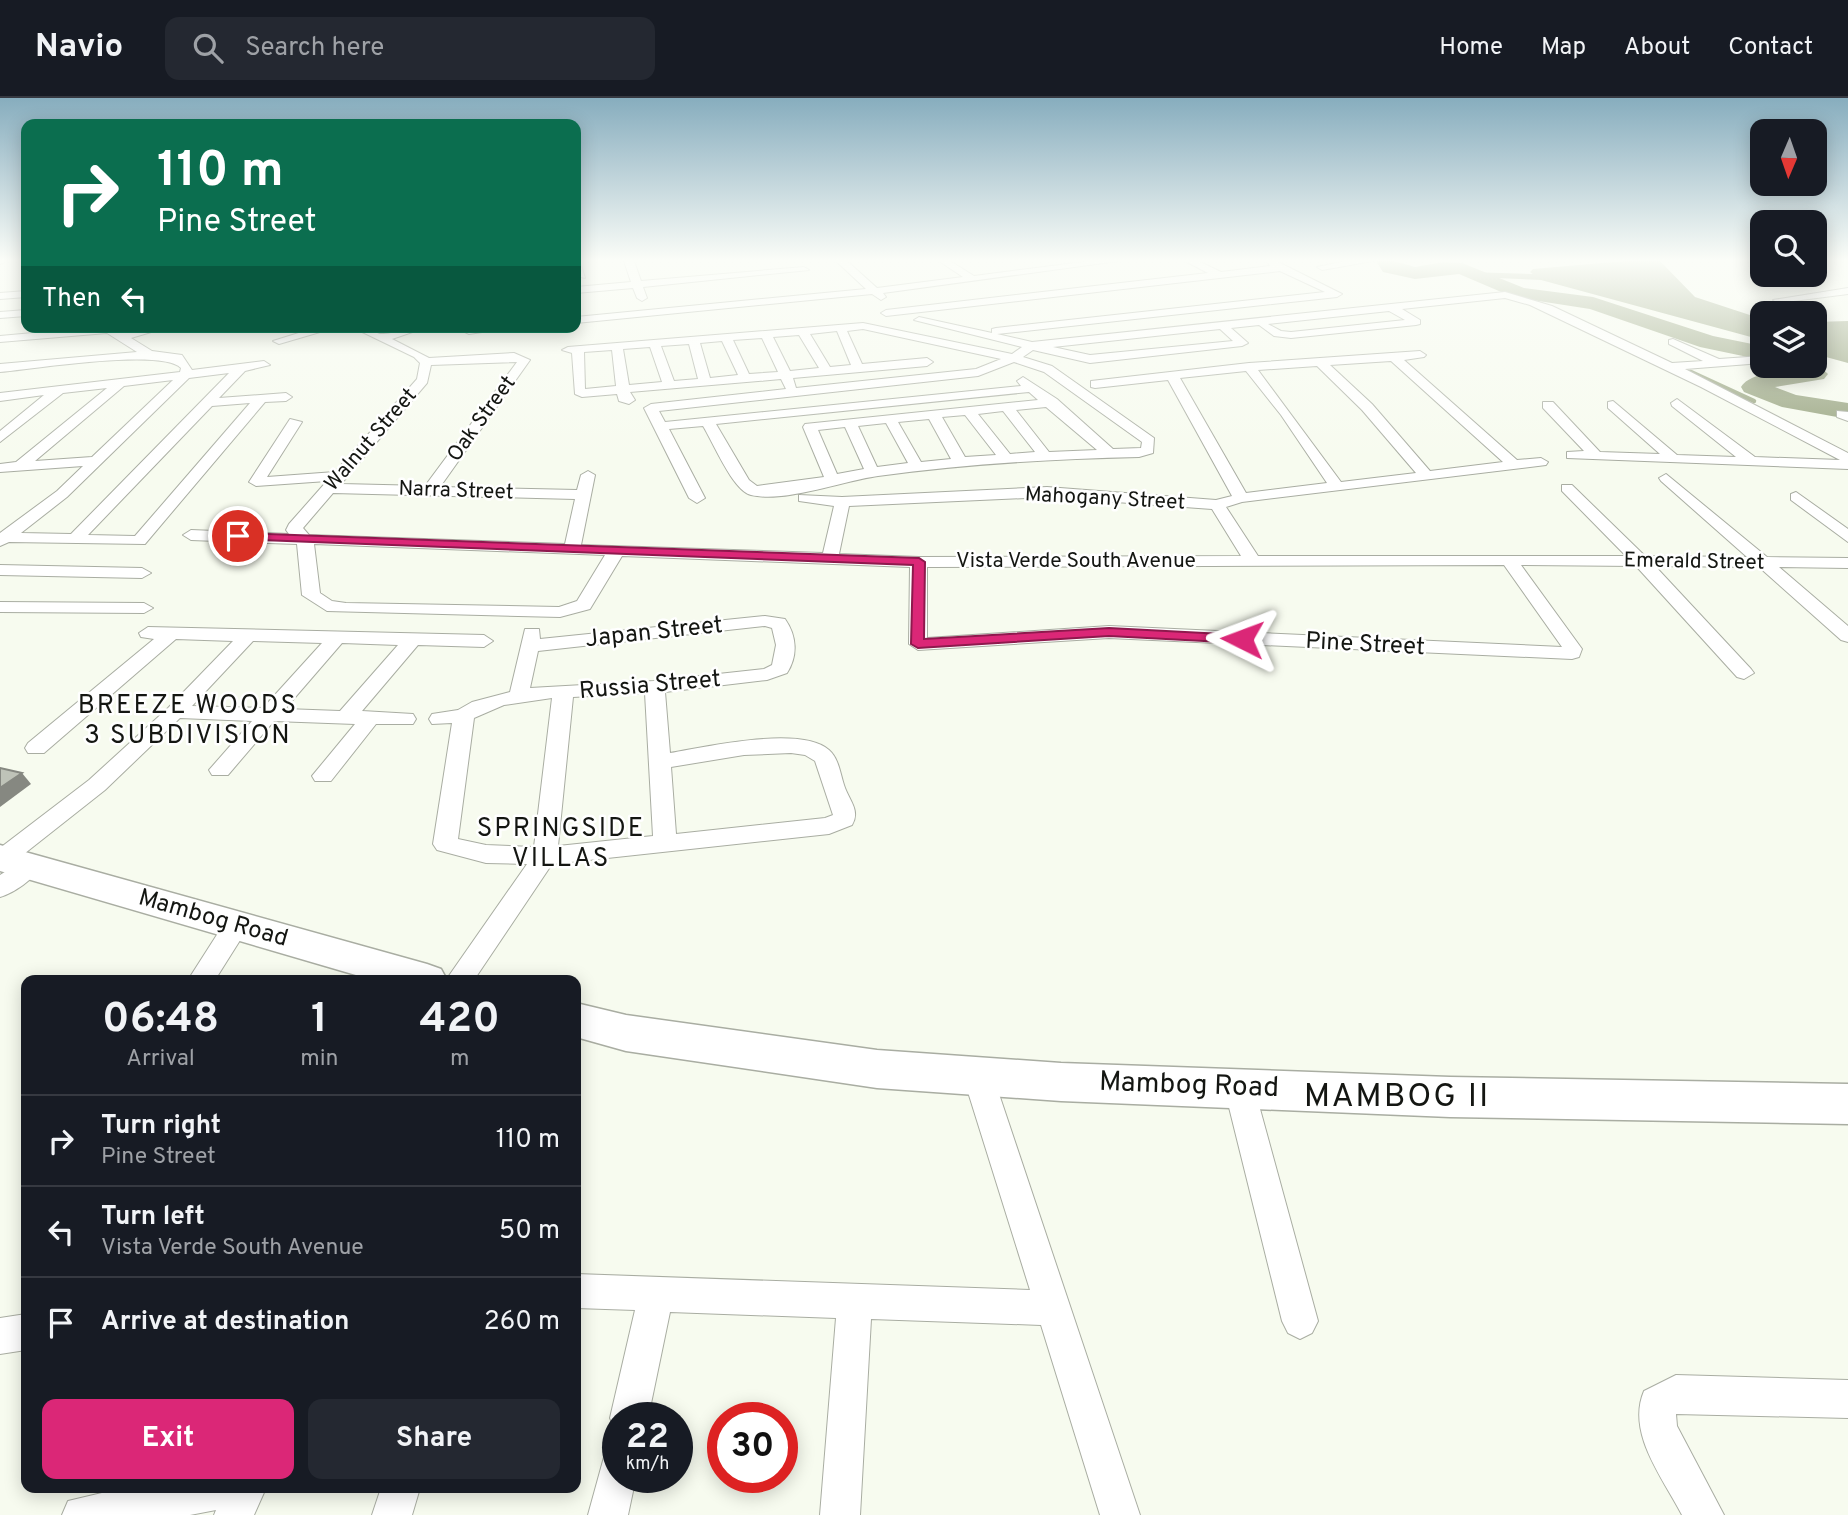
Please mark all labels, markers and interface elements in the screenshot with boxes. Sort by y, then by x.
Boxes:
search box [165,17,655,80]
text: Navio [35,27,123,69]
icon: search [189,29,227,67]
text: Search here [245,32,384,65]
text: Home [1439,33,1503,63]
text: Map [1541,33,1586,63]
text: About [1624,33,1690,63]
text: Contact [1728,33,1813,63]
north arrow [1750,119,1827,196]
map controls [1750,119,1827,378]
text: 110 m [157,142,284,204]
icon: right [42,147,133,238]
text: Pine Street [157,203,317,243]
button: search [1750,210,1827,287]
icon: left [115,280,153,318]
text: Then [42,283,101,316]
button: layers [1750,301,1827,378]
street label: Oak Street [442,371,522,467]
street label: Walnut Street [319,383,423,497]
street label: Narra Street [398,475,514,507]
street label: Mahogany Street [1024,481,1186,517]
pin [208,506,268,566]
icon: arrive [219,517,257,555]
street label: Emerald Street [1623,547,1765,577]
street label: Vista Verde South Avenue [956,548,1196,575]
position arrow [1205,602,1279,676]
street label: Japan Street [584,611,724,655]
street label: Pine Street [1304,627,1426,663]
street label: Russia Street [578,665,722,707]
district label: BREEZE WOODS 3 SUBDIVISION [78,690,298,753]
district label: SPRINGSIDE VILLAS [477,813,645,876]
street label: Mambog Road [135,883,291,955]
text: 06:48 [102,994,219,1047]
text: 1 [311,994,328,1047]
text: 420 [420,994,500,1047]
text: Arrival [126,1045,195,1074]
text: min [300,1045,339,1074]
text: m [450,1045,470,1074]
street label: Mambog Road [1098,1065,1280,1107]
district label: MAMBOG II [1304,1077,1490,1119]
text: Turn right [101,1110,221,1143]
icon: right [42,1122,80,1160]
text: 110 m [496,1124,560,1157]
text: Pine Street [101,1143,216,1172]
text: Turn left [101,1201,205,1234]
icon: left [42,1213,80,1251]
text: 50 m [499,1215,560,1248]
text: Vista Verde South Avenue [101,1234,364,1263]
icon: arrive [42,1304,80,1342]
text: Arrive at destination [101,1306,349,1339]
text: 260 m [484,1306,560,1339]
button: Exit [42,1399,294,1479]
button: Share [308,1399,560,1479]
speed limit sign: 30 [707,1402,798,1493]
text: 22 [626,1416,669,1460]
text: km/h [626,1453,669,1476]

